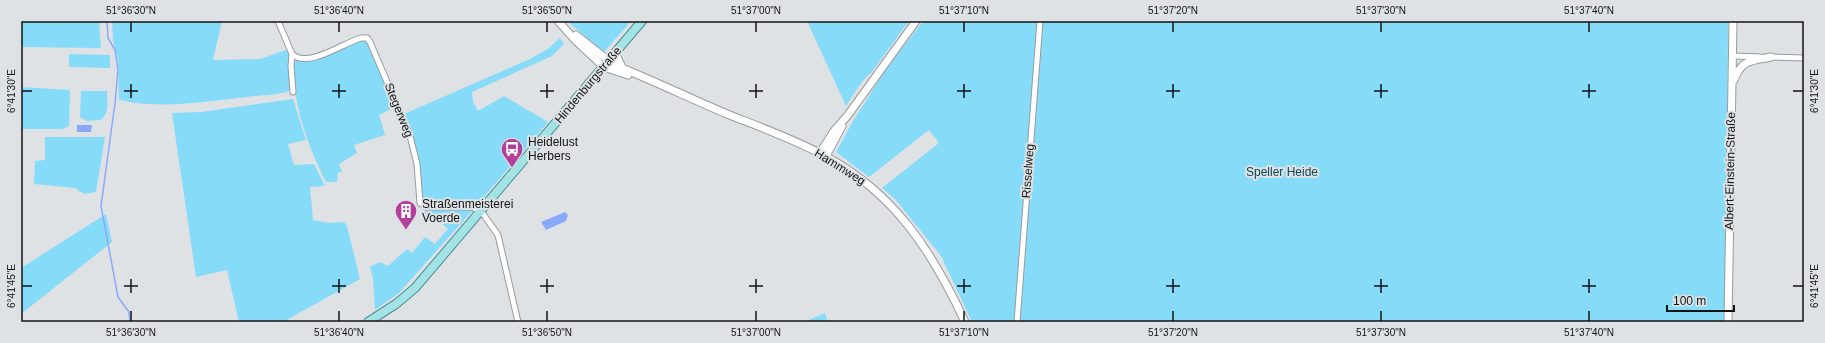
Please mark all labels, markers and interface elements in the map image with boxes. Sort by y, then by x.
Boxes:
text: 51°36'30"N [106,5,156,16]
text: 51°36'40"N [314,5,364,16]
text: 51°36'50"N [522,5,572,16]
text: 51°37'00"N [731,5,781,16]
text: 51°37'10"N [939,5,989,16]
text: 51°37'20"N [1148,5,1198,16]
text: 51°37'30"N [1356,5,1406,16]
text: 51°37'40"N [1564,5,1614,16]
street label: Hindenburgstraße [552,43,624,126]
text: 6°41'30"E [6,69,17,113]
text: 6°41'30"E [1809,69,1820,113]
street label: Stegerweg [382,81,416,139]
street label: Albert-Einstein-Straße [1722,112,1738,230]
place label: Heidelust Herbers [528,135,579,163]
bus stop icon: Heidelust Herbers [499,136,525,169]
street label: Risselweg [1019,143,1037,199]
street label: Hammweg [812,146,868,188]
park label: Speller Heide [1246,165,1318,179]
place label: Straßenmeisterei Voerde [422,197,513,225]
building icon: Straßenmeisterei Voerde [393,198,419,231]
text: 6°41'45"E [6,264,17,308]
text: 6°41'45"E [1809,264,1820,308]
scale bar [1667,287,1734,313]
text: 100 m [1673,294,1706,308]
text: 51°36'30"N [106,327,156,338]
text: 51°36'40"N [314,327,364,338]
text: 51°36'50"N [522,327,572,338]
text: 51°37'00"N [731,327,781,338]
text: 51°37'10"N [939,327,989,338]
text: 51°37'20"N [1148,327,1198,338]
text: 51°37'30"N [1356,327,1406,338]
text: 51°37'40"N [1564,327,1614,338]

